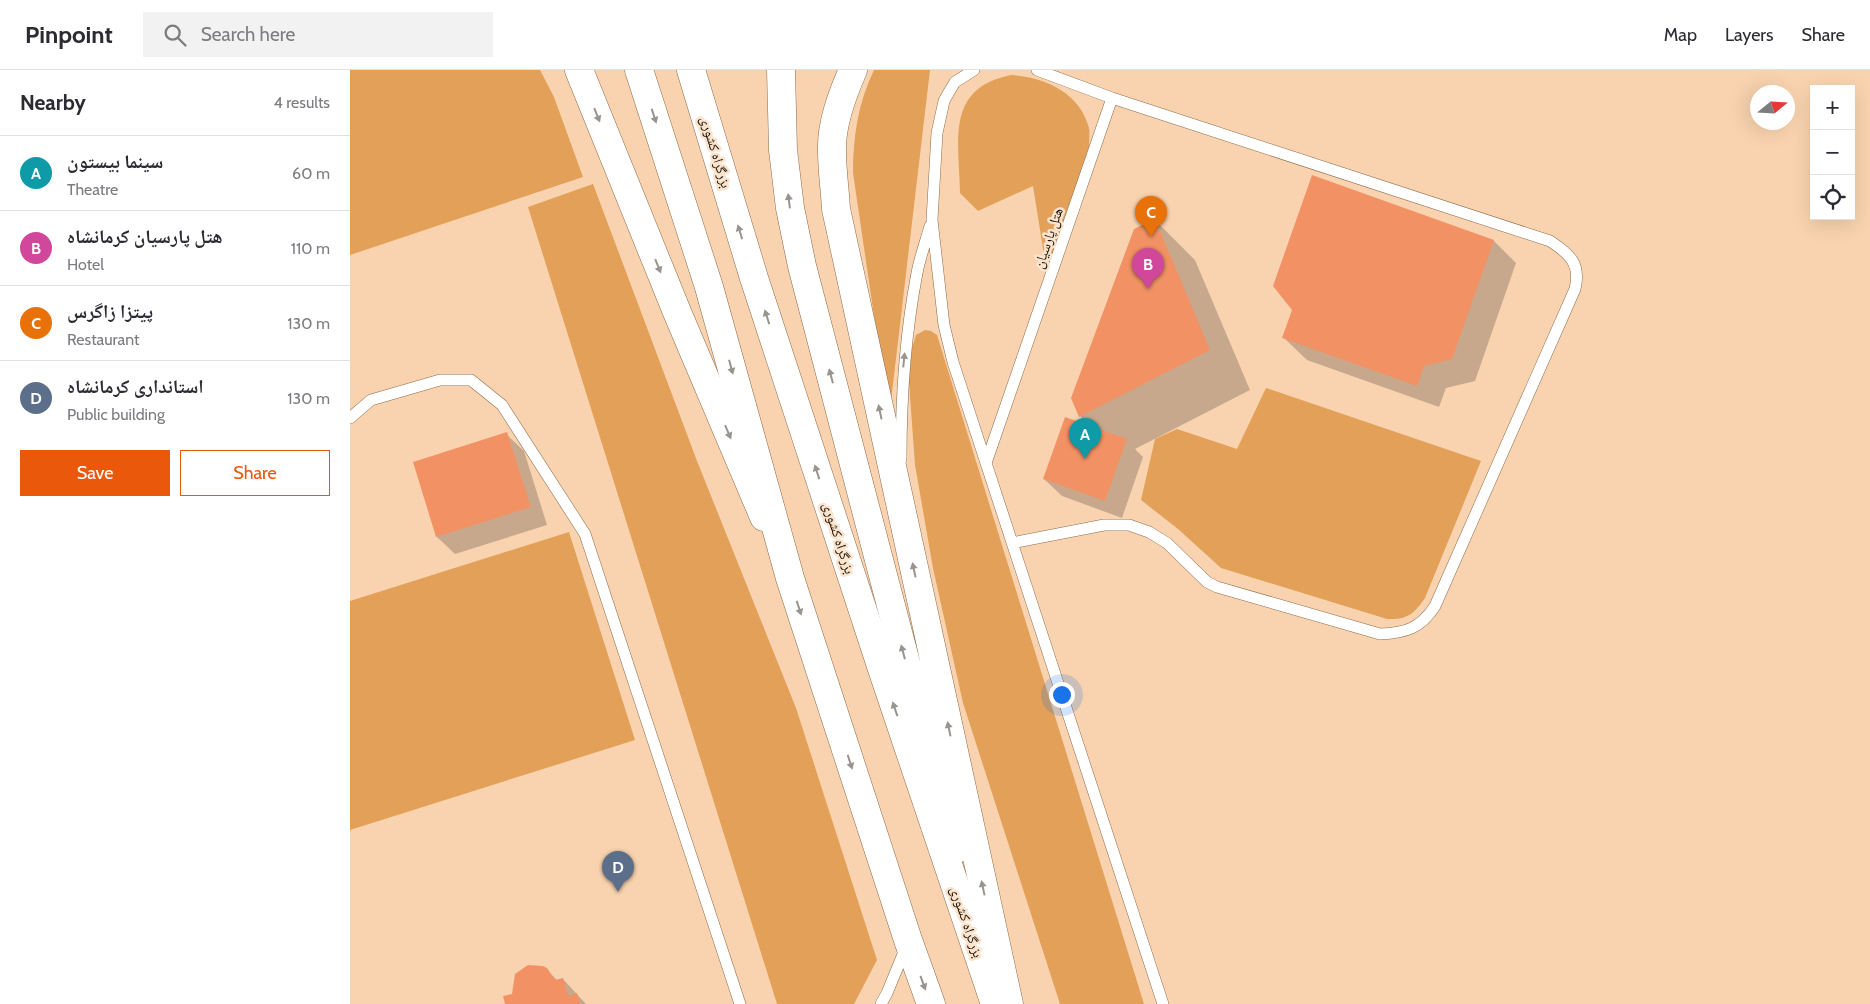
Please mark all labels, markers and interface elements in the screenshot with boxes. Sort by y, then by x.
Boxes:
search box [143,12,493,57]
text: Pinpoint [25,20,113,49]
icon: search [161,21,189,49]
text: Search here [201,23,295,46]
text: Map [1664,24,1697,46]
text: Layers [1725,24,1774,46]
text: Share [1802,24,1845,46]
north arrow [1750,85,1795,130]
map controls [1810,85,1855,220]
button: + [1810,85,1855,130]
text: Nearby [20,90,86,115]
text: 4 results [273,93,330,112]
one-way arrow [593,108,601,123]
one-way arrow [651,109,659,124]
street label: بزرگراه کشوری [697,114,736,190]
button: − [1810,130,1855,175]
text: سینما بیستون [67,150,163,173]
text: A [31,164,41,183]
text: 60 m [292,164,330,183]
button: locate [1810,175,1855,220]
text: Theatre [67,180,118,199]
one-way arrow [785,192,793,208]
pin: C [1135,196,1167,237]
street label: هتل پارسیان [1029,205,1067,271]
one-way arrow [735,224,743,239]
text: هتل پارسیان کرمانشاه [67,225,223,248]
text: B [31,239,41,258]
text: 110 m [291,239,330,258]
pin: B [1132,248,1164,289]
text: Hotel [67,255,104,274]
one-way arrow [654,259,662,274]
text: پیتزا زاگرس [67,300,153,323]
one-way arrow [762,309,770,324]
text: C [31,314,41,333]
text: 130 m [287,314,330,333]
text: Restaurant [67,330,139,349]
one-way arrow [900,351,908,367]
one-way arrow [728,360,736,375]
one-way arrow [827,369,835,384]
text: استانداری کرمانشاه [67,375,204,398]
text: D [30,389,42,408]
text: 130 m [287,389,330,408]
one-way arrow [875,403,883,419]
text: Public building [67,405,165,424]
pin: A [1069,418,1101,459]
one-way arrow [724,425,732,439]
button: Save [20,450,170,496]
button: Share [180,450,330,496]
one-way arrow [813,464,820,479]
street label: بزرگراه کشوری [819,500,859,576]
one-way arrow [910,563,918,578]
one-way arrow [796,601,804,616]
one-way arrow [899,644,907,660]
your location [1049,682,1075,708]
one-way arrow [891,701,899,716]
one-way arrow [945,722,953,737]
one-way arrow [847,755,854,770]
pin: D [602,851,634,892]
one-way arrow [979,880,987,896]
street label: بزرگراه کشوری [946,884,988,960]
one-way arrow [919,976,927,991]

